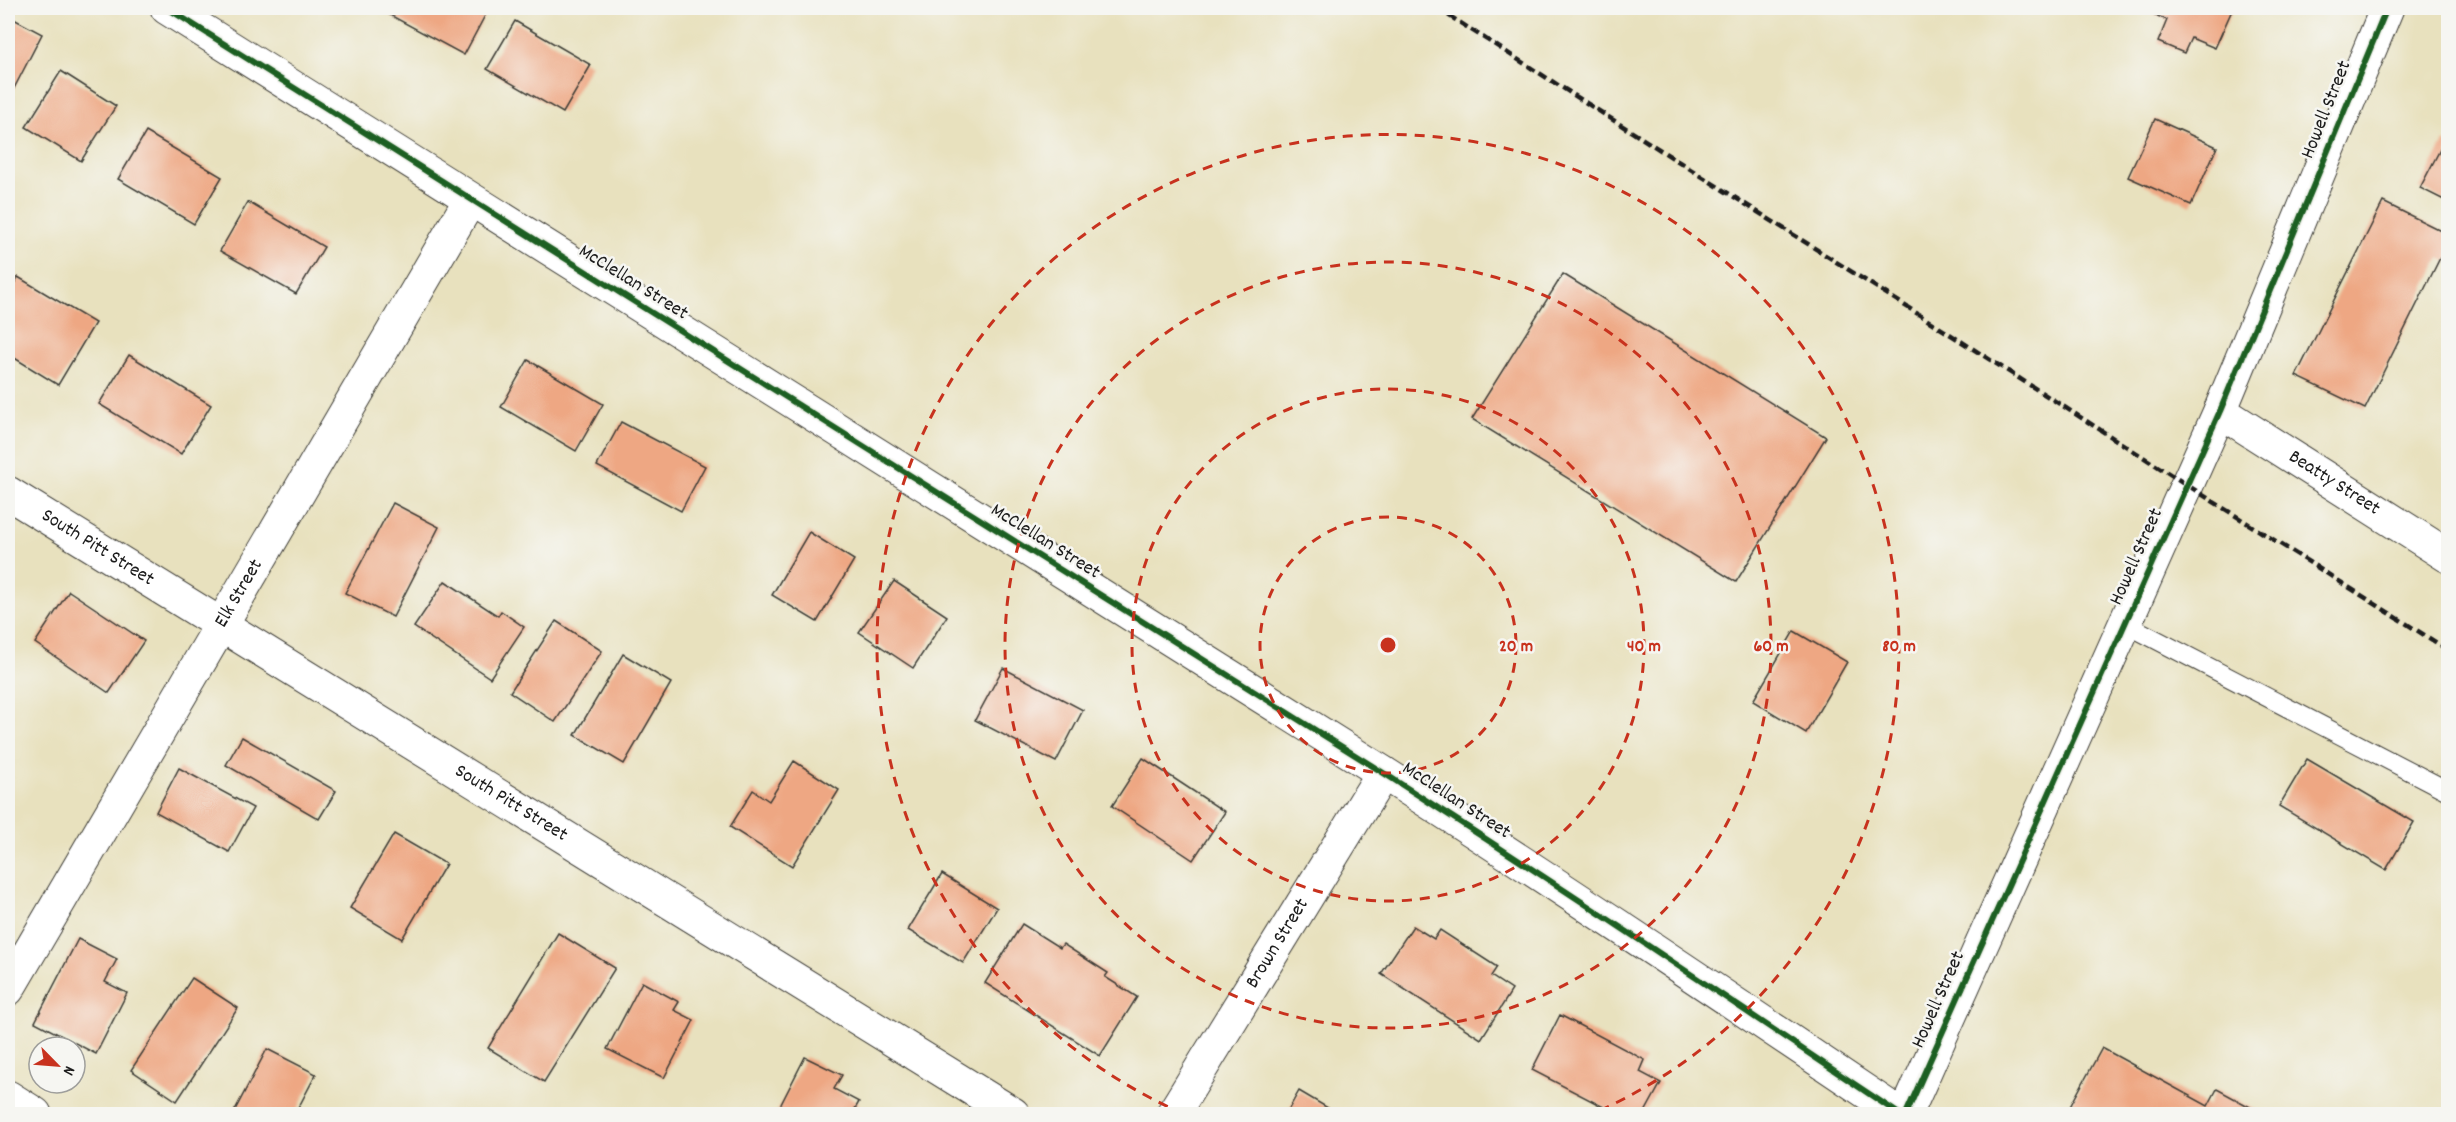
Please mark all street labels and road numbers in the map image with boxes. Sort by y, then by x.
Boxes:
street label: Howell Street [2295,57,2359,163]
street label: McClellan Street [573,238,693,328]
street label: Beatty Street [2283,444,2385,523]
street label: McClellan Street [985,497,1105,587]
street label: South Pitt Street [35,503,159,594]
street label: Howell Street [2103,504,2171,610]
street label: Elk Street [208,554,271,633]
street label: McClellan Street [1396,755,1516,847]
street label: South Pitt Street [449,758,573,849]
street label: Brown Street [1239,893,1316,994]
street label: Howell Street [1905,947,1973,1053]

